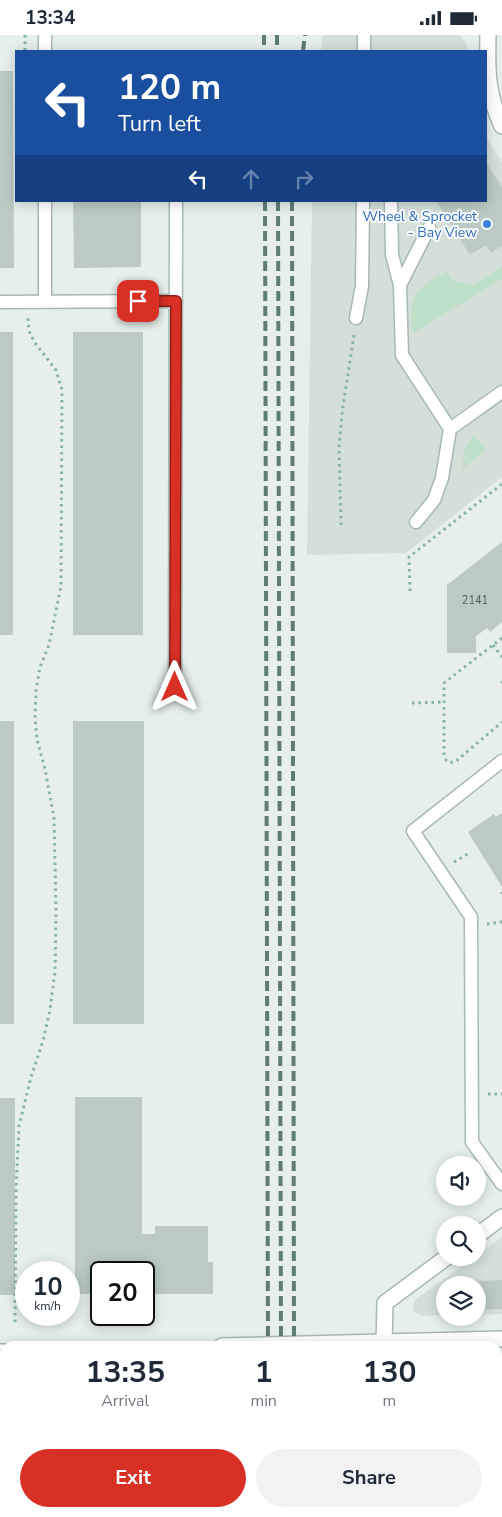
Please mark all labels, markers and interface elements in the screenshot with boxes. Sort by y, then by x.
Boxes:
text: 13:34 [25,5,75,31]
text: 120 m [118,64,221,111]
icon: left [35,70,100,135]
text: Turn left [118,109,201,139]
icon: left [184,165,212,193]
icon: ahead [237,165,265,193]
icon: right [290,165,318,193]
place label: Wheel & Sprocket - Bay View [363,207,477,242]
marker: Wheel & Sprocket - Bay View [481,218,493,230]
pin [117,280,159,322]
icon: arrive [124,287,152,315]
house number: 2141 [462,593,488,608]
position arrow [148,660,200,712]
map controls [436,1156,486,1326]
button: sound [436,1156,486,1206]
button: search [436,1216,486,1266]
speed limit sign: 20 [90,1261,155,1326]
text: 10 [32,1270,63,1304]
button: layers [436,1276,486,1326]
text: km/h [34,1298,61,1314]
text: 13:35 [86,1352,165,1393]
text: 1 [255,1352,273,1393]
text: 130 [362,1352,416,1393]
text: Arrival [101,1390,149,1412]
text: min [250,1390,277,1412]
text: m [383,1390,396,1412]
button: Exit [20,1449,246,1507]
button: Share [256,1449,482,1507]

